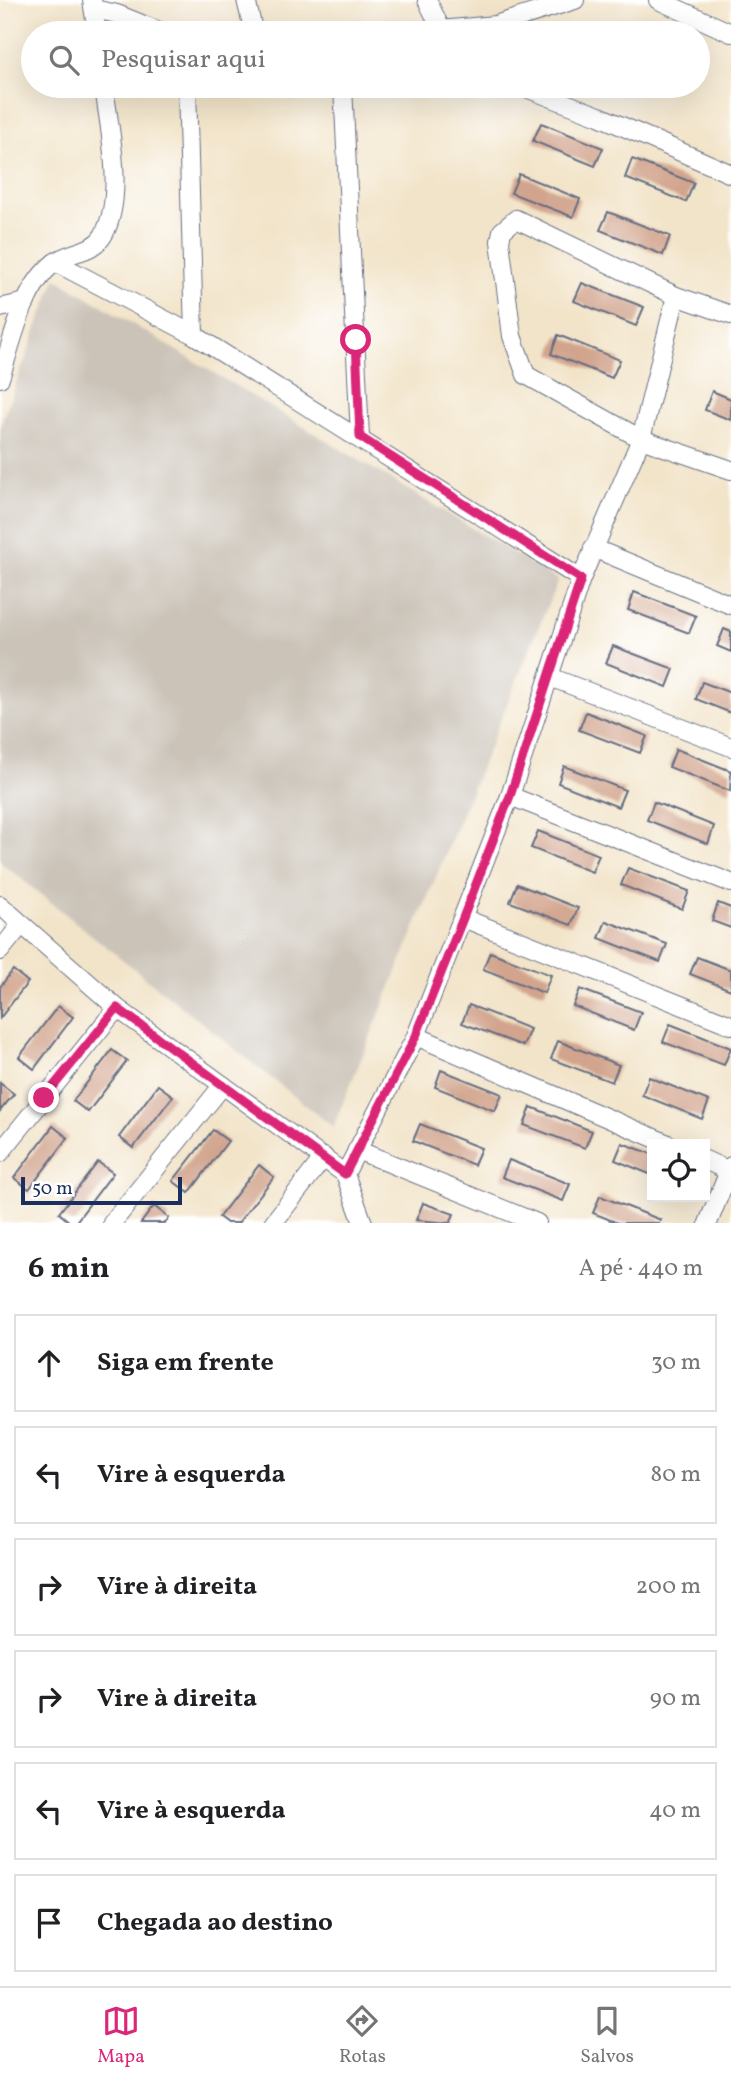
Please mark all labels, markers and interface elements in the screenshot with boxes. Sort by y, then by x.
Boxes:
search box [21,21,710,98]
icon: search [45,41,83,79]
text: Pesquisar aqui [101,42,266,78]
route start [340,324,371,355]
route end [28,1082,59,1113]
map controls [647,1139,710,1202]
button: locate [647,1139,710,1202]
scale bar [21,1174,182,1206]
text: 50 m [32,1176,73,1202]
text: 6 min [28,1248,110,1290]
text: A pé · 440 m [579,1253,703,1285]
icon: ahead [30,1344,68,1382]
text: Siga em frente [97,1345,274,1381]
text: 30 m [651,1347,701,1379]
icon: left [30,1456,68,1494]
text: Vire à esquerda [97,1457,286,1493]
text: 80 m [651,1459,701,1491]
icon: right [30,1568,68,1606]
text: Vire à direita [97,1569,257,1605]
text: 200 m [636,1571,701,1603]
icon: right [30,1680,68,1718]
text: Vire à direita [97,1681,257,1717]
text: 90 m [650,1683,701,1715]
icon: left [30,1792,68,1830]
text: Vire à esquerda [97,1793,286,1829]
text: 40 m [649,1795,701,1827]
icon: arrive [30,1904,68,1942]
text: Chegada ao destino [97,1905,333,1941]
tab: Mapa [97,2002,145,2070]
tab: Rotas [339,2002,386,2070]
tab: Salvos [580,2002,634,2070]

